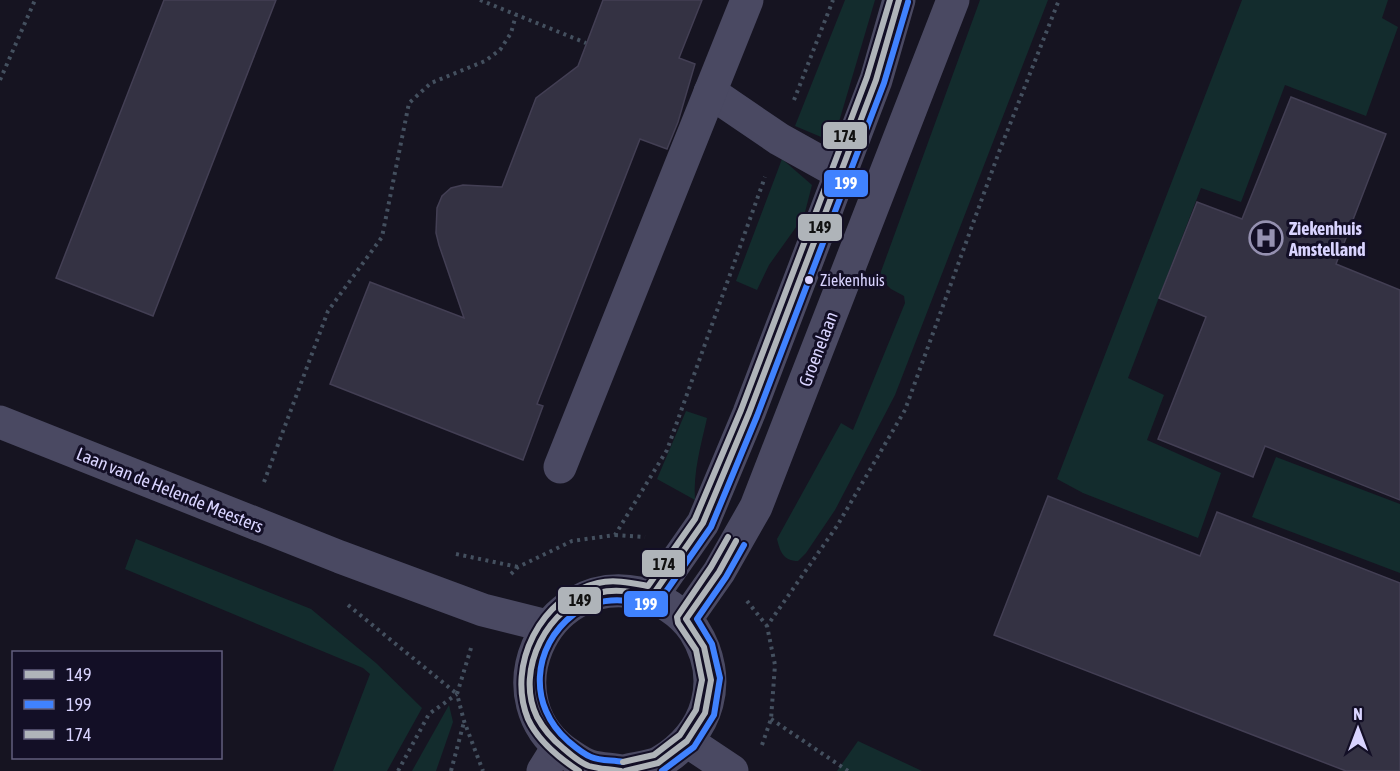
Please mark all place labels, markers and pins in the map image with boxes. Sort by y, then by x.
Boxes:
place label: Ziekenhuis Amstelland [1288,218,1365,260]
hospital icon: Ziekenhuis Amstelland [1248,220,1284,256]
place label: Ziekenhuis [820,271,885,289]
marker: Ziekenhuis [803,274,815,286]

